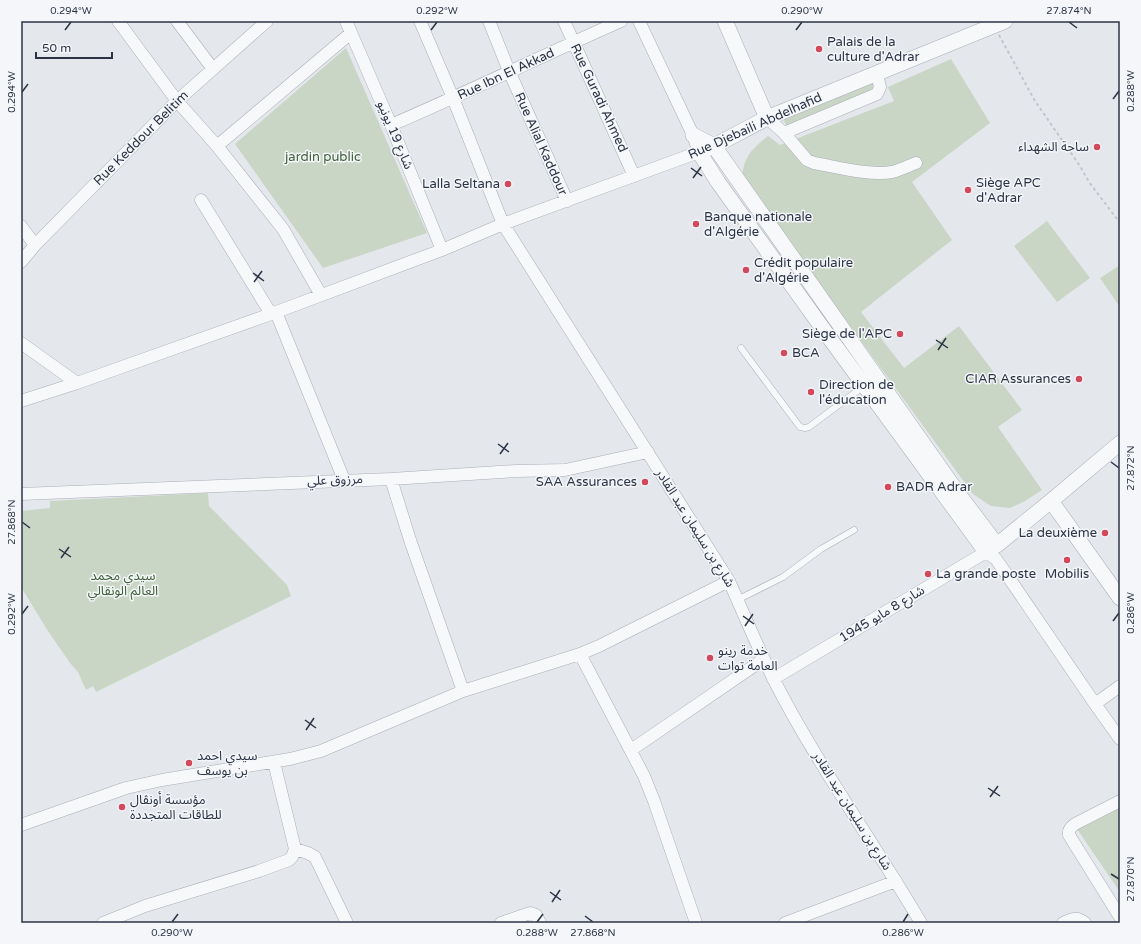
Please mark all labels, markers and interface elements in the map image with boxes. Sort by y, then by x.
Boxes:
text: 0.294°W [50,5,92,17]
text: 0.292°W [416,5,458,17]
text: 0.290°W [781,5,823,17]
text: 27.874°N [1046,5,1092,17]
scale bar [36,34,112,60]
place label: Palais de la culture d'Adrar [827,34,920,65]
text: 50 m [42,41,71,55]
street label: Rue Guradi Ahmed [567,41,631,155]
marker: Palais de la culture d'Adrar [814,44,824,54]
street label: Rue Ibn El Akkad [455,45,557,103]
text: 0.288°W [1125,70,1137,112]
text: 0.294°W [6,71,18,113]
street label: Rue Keddour Belitim [90,87,192,189]
street label: Rue Djebaili Abdelhafid [686,89,824,163]
street label: Rue Alial Kaddour [511,90,571,198]
street label: شارع 19 يونيو [372,98,417,172]
place label: ساحة الشهداء [1018,139,1089,155]
marker: ساحة الشهداء [1092,142,1102,152]
park label: jardin public [284,149,361,165]
place label: Siège APC d'Adrar [976,175,1041,206]
place label: Lalla Seltana [422,176,500,192]
marker: Lalla Seltana [503,179,513,189]
marker: Siège APC d'Adrar [963,185,973,195]
place label: Banque nationale d'Algérie [704,209,812,240]
marker: Banque nationale d'Algérie [691,219,701,229]
place label: Crédit populaire d'Algérie [754,255,853,286]
marker: Crédit populaire d'Algérie [741,265,751,275]
place label: Siège de l'APC [802,326,892,342]
marker: Siège de l'APC [895,329,905,339]
place label: BCA [792,345,820,361]
marker: BCA [779,348,789,358]
place label: CIAR Assurances [965,371,1071,387]
marker: CIAR Assurances [1074,374,1084,384]
place label: Direction de l'éducation [819,377,894,408]
marker: Direction de l'éducation [806,387,816,397]
text: 27.872°N [1125,445,1137,491]
street label: شارع بن سليمان عبد القادر [650,465,738,591]
street label: مرزوق علي [307,471,364,491]
place label: SAA Assurances [536,474,637,490]
marker: SAA Assurances [640,477,650,487]
place label: BADR Adrar [896,479,972,495]
marker: BADR Adrar [883,482,893,492]
text: 27.868°N [6,499,18,545]
place label: La deuxième [1019,525,1097,541]
marker: La deuxième [1100,528,1110,538]
marker: Mobilis [1062,555,1072,565]
place label: La grande poste [936,566,1036,582]
place label: Mobilis [1045,566,1089,582]
park label: سيدي محمد العالم الونقالي [88,568,158,601]
marker: La grande poste [923,569,933,579]
street label: شارع 8 مايو 1945 [836,582,929,648]
text: 0.286°W [1125,592,1137,634]
text: 0.292°W [6,593,18,635]
place label: خدمة رينو العامة توات [718,643,778,674]
marker: خدمة رينو العامة توات [705,653,715,663]
place label: سيدي احمد بن يوسف [197,748,257,779]
street label: شارع بن سليمان عبد القادر [807,748,895,874]
marker: سيدي احمد بن يوسف [184,758,194,768]
place label: مؤسسة أونڨال للطاقات المتجددة [130,791,222,823]
marker: مؤسسة أونڨال للطاقات المتجددة [117,802,127,812]
text: 27.870°N [1125,856,1137,902]
text: 0.290°W [151,927,193,939]
text: 0.288°W [516,927,558,939]
text: 27.868°N [570,927,616,939]
text: 0.286°W [882,927,924,939]

